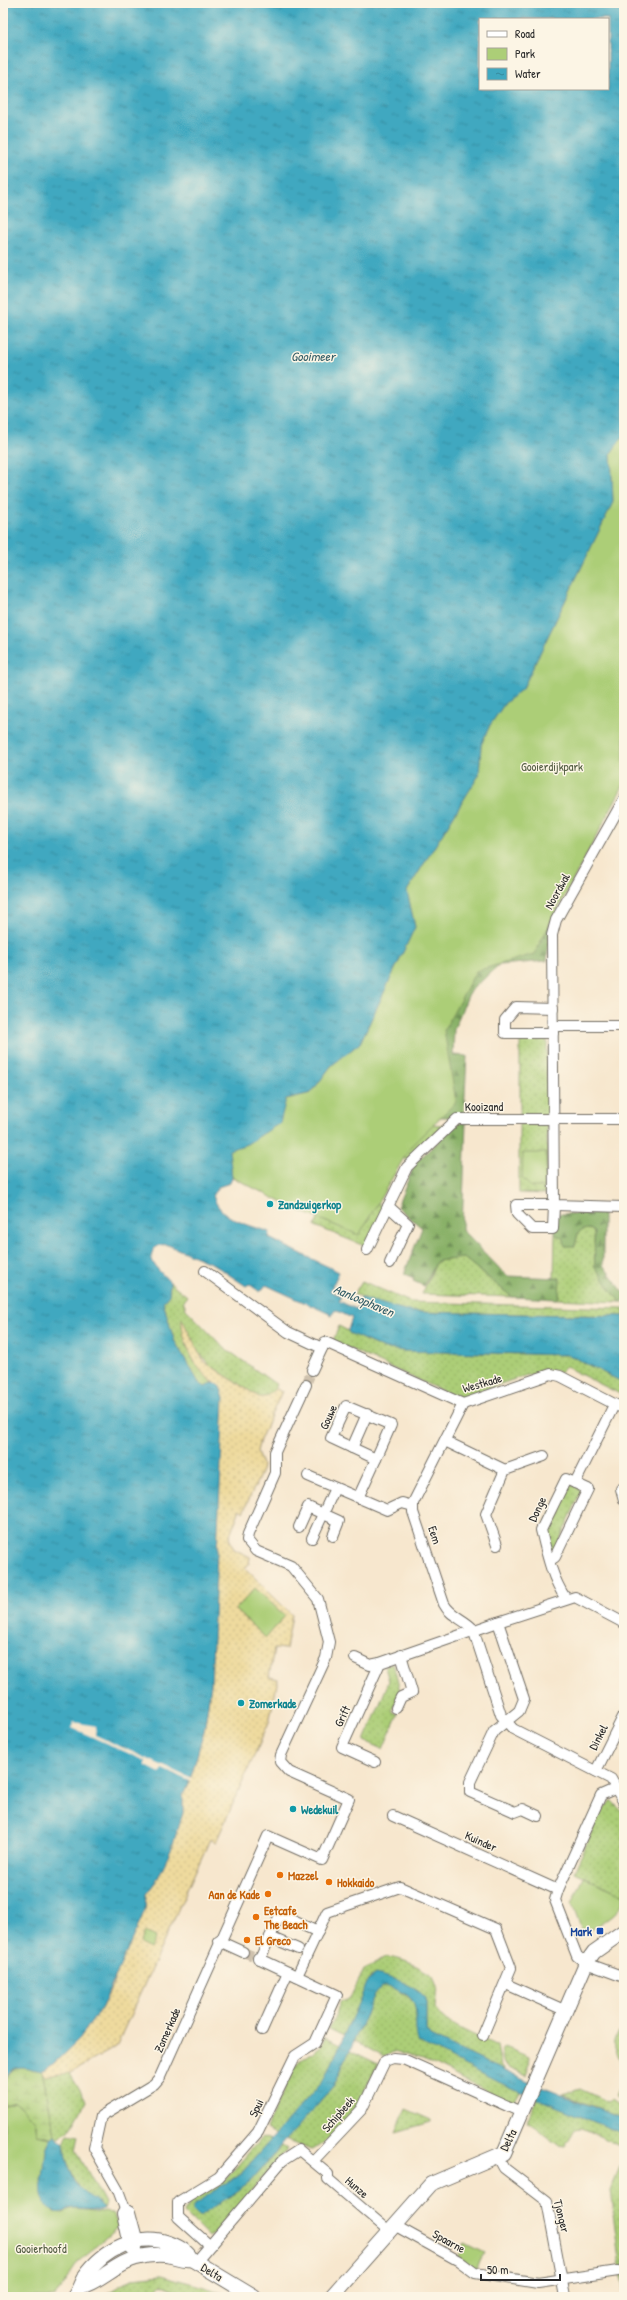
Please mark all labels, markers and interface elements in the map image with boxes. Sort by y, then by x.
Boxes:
legend [479,18,609,90]
text: Road [515,25,535,42]
text: Park [515,45,535,62]
text: Water [515,65,541,82]
water label: Gooimeer [291,347,337,365]
park label: Gooierdijkpark [521,758,583,775]
street label: Noordwal [540,869,574,912]
street label: Kooizand [465,1098,504,1115]
place label: Zandzuigerkop [278,1196,342,1214]
marker: Zandzuigerkop [265,1199,275,1209]
water label: Aanloophaven [331,1279,398,1322]
street label: Westkade [460,1369,504,1397]
street label: Gouwe [315,1402,341,1432]
street label: Donge [524,1493,550,1524]
street label: Eem [424,1524,446,1546]
place label: Zomerkade [249,1695,297,1712]
marker: Zomerkade [236,1698,246,1708]
street label: Grift [330,1702,355,1729]
street label: Dinkel [584,1721,612,1753]
place label: Wedekuil [301,1801,339,1818]
marker: Wedekuil [288,1804,298,1814]
street label: Kuinder [462,1826,500,1856]
place label: Mazzel [288,1867,319,1884]
marker: Mazzel [275,1870,285,1880]
place label: Hokkaido [337,1874,374,1891]
marker: Hokkaido [324,1877,334,1887]
place label: Aan de Kade [209,1886,260,1903]
marker: Aan de Kade [263,1889,273,1899]
place label: Eetcafe The Beach [263,1902,308,1933]
marker: Eetcafe The Beach [251,1912,261,1922]
place label: Mark [571,1923,592,1940]
marker: Mark [595,1926,605,1936]
place label: El Greco [255,1932,291,1949]
marker: El Greco [242,1935,252,1945]
street label: Zomerkade [150,2005,185,2055]
street label: Schipbeek [318,2092,358,2136]
street label: Spui [244,2096,268,2120]
street label: Delta [495,2126,521,2154]
street label: Hunze [342,2172,372,2202]
street label: Tjonger [550,2198,574,2235]
street label: Spaarne [430,2225,469,2257]
park label: Gooierhoofd [15,2240,67,2257]
scale bar [481,2256,560,2282]
street label: Delta [198,2259,226,2285]
text: 50 m [487,2261,508,2278]

